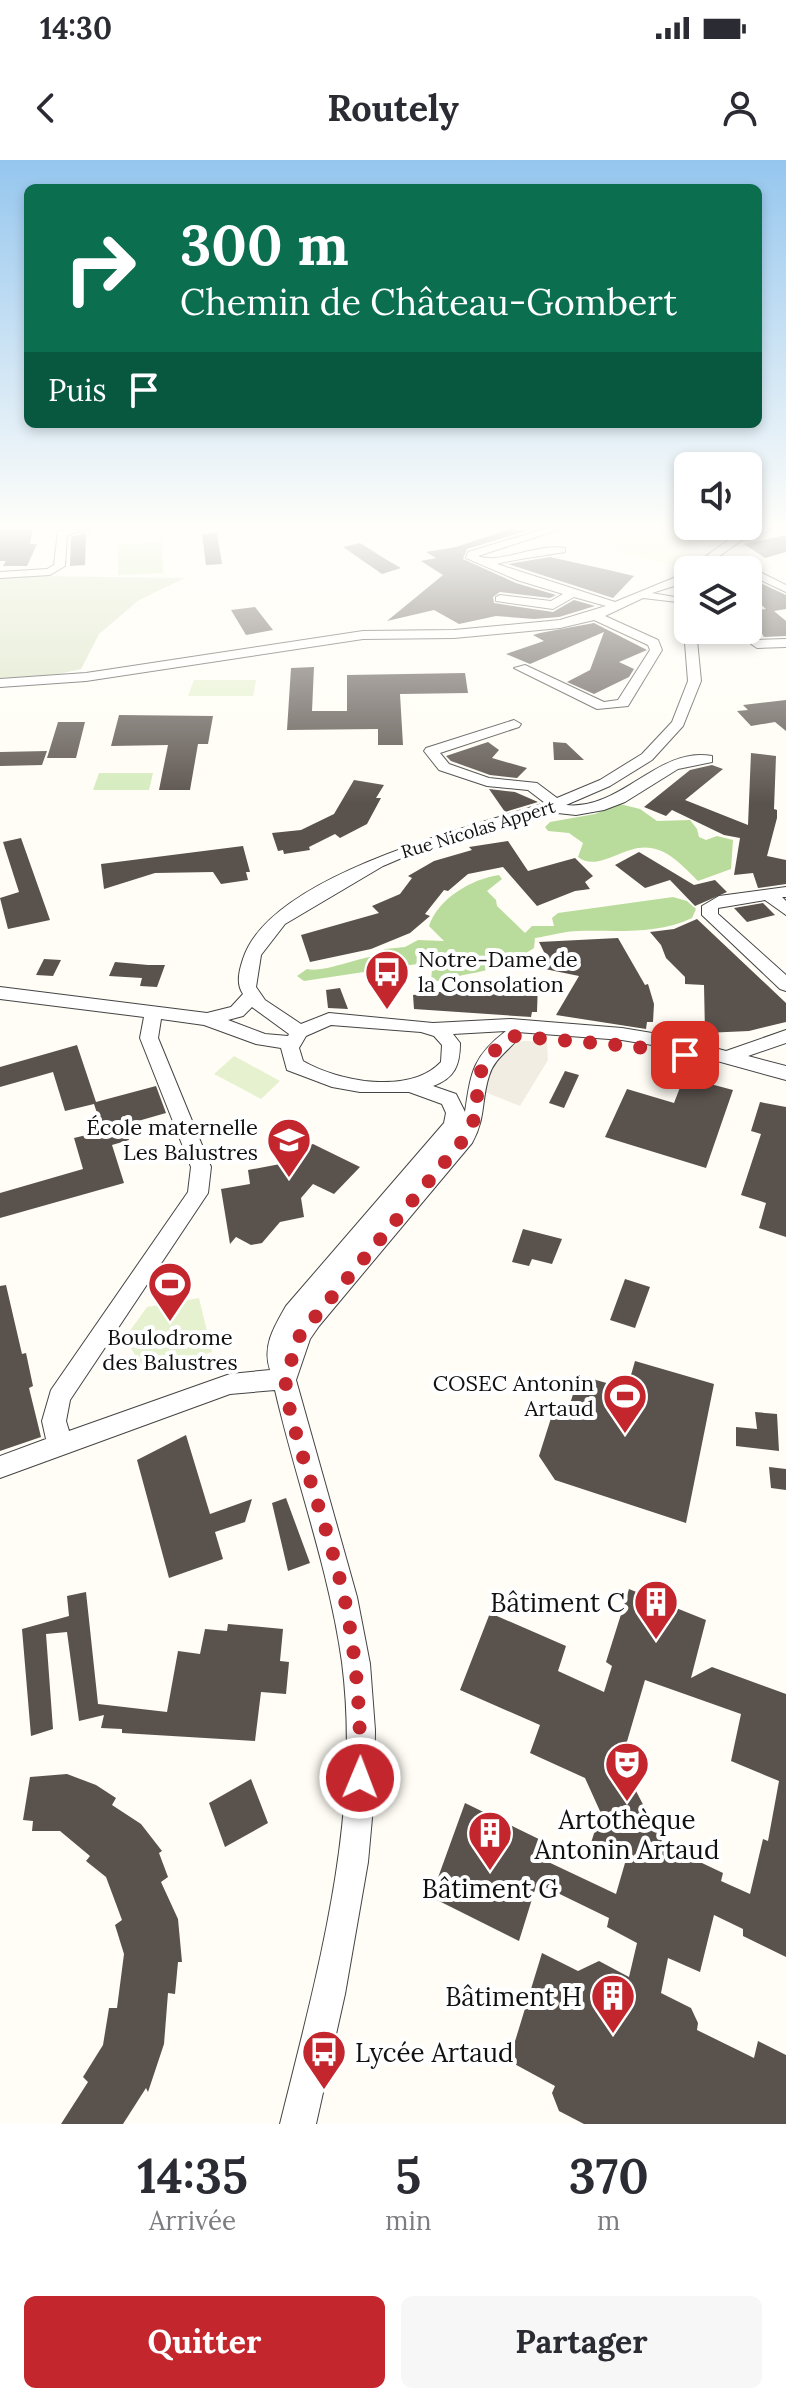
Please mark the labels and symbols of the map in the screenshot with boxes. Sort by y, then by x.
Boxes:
street label: Rue Nicolas Appert [398,795,558,863]
place label: Notre-Dame de la Consolation [418,945,578,998]
bus stop icon: Notre-Dame de la Consolation [363,948,411,1011]
pin [651,1021,719,1089]
place label: École maternelle Les Balustres [86,1113,258,1166]
school or university icon: École maternelle Les Balustres [265,1116,313,1179]
sports icon: Boulodrome des Balustres [146,1260,194,1323]
place label: Boulodrome des Balustres [102,1323,238,1376]
place label: COSEC Antonin Artaud [433,1369,594,1422]
sports icon: COSEC Antonin Artaud [601,1372,649,1435]
building icon: Bâtiment C [632,1578,680,1641]
place label: Bâtiment C [490,1586,625,1619]
position arrow [318,1736,402,1820]
theatre icon: Artothèque Antonin Artaud [603,1740,651,1803]
place label: Artothèque Antonin Artaud [534,1803,719,1866]
building icon: Bâtiment G [466,1809,514,1872]
place label: Bâtiment G [422,1872,558,1905]
building icon: Bâtiment H [589,1972,637,2035]
place label: Bâtiment H [445,1980,582,2013]
bus stop icon: Lycée Artaud [300,2028,348,2091]
place label: Lycée Artaud [355,2036,514,2069]

